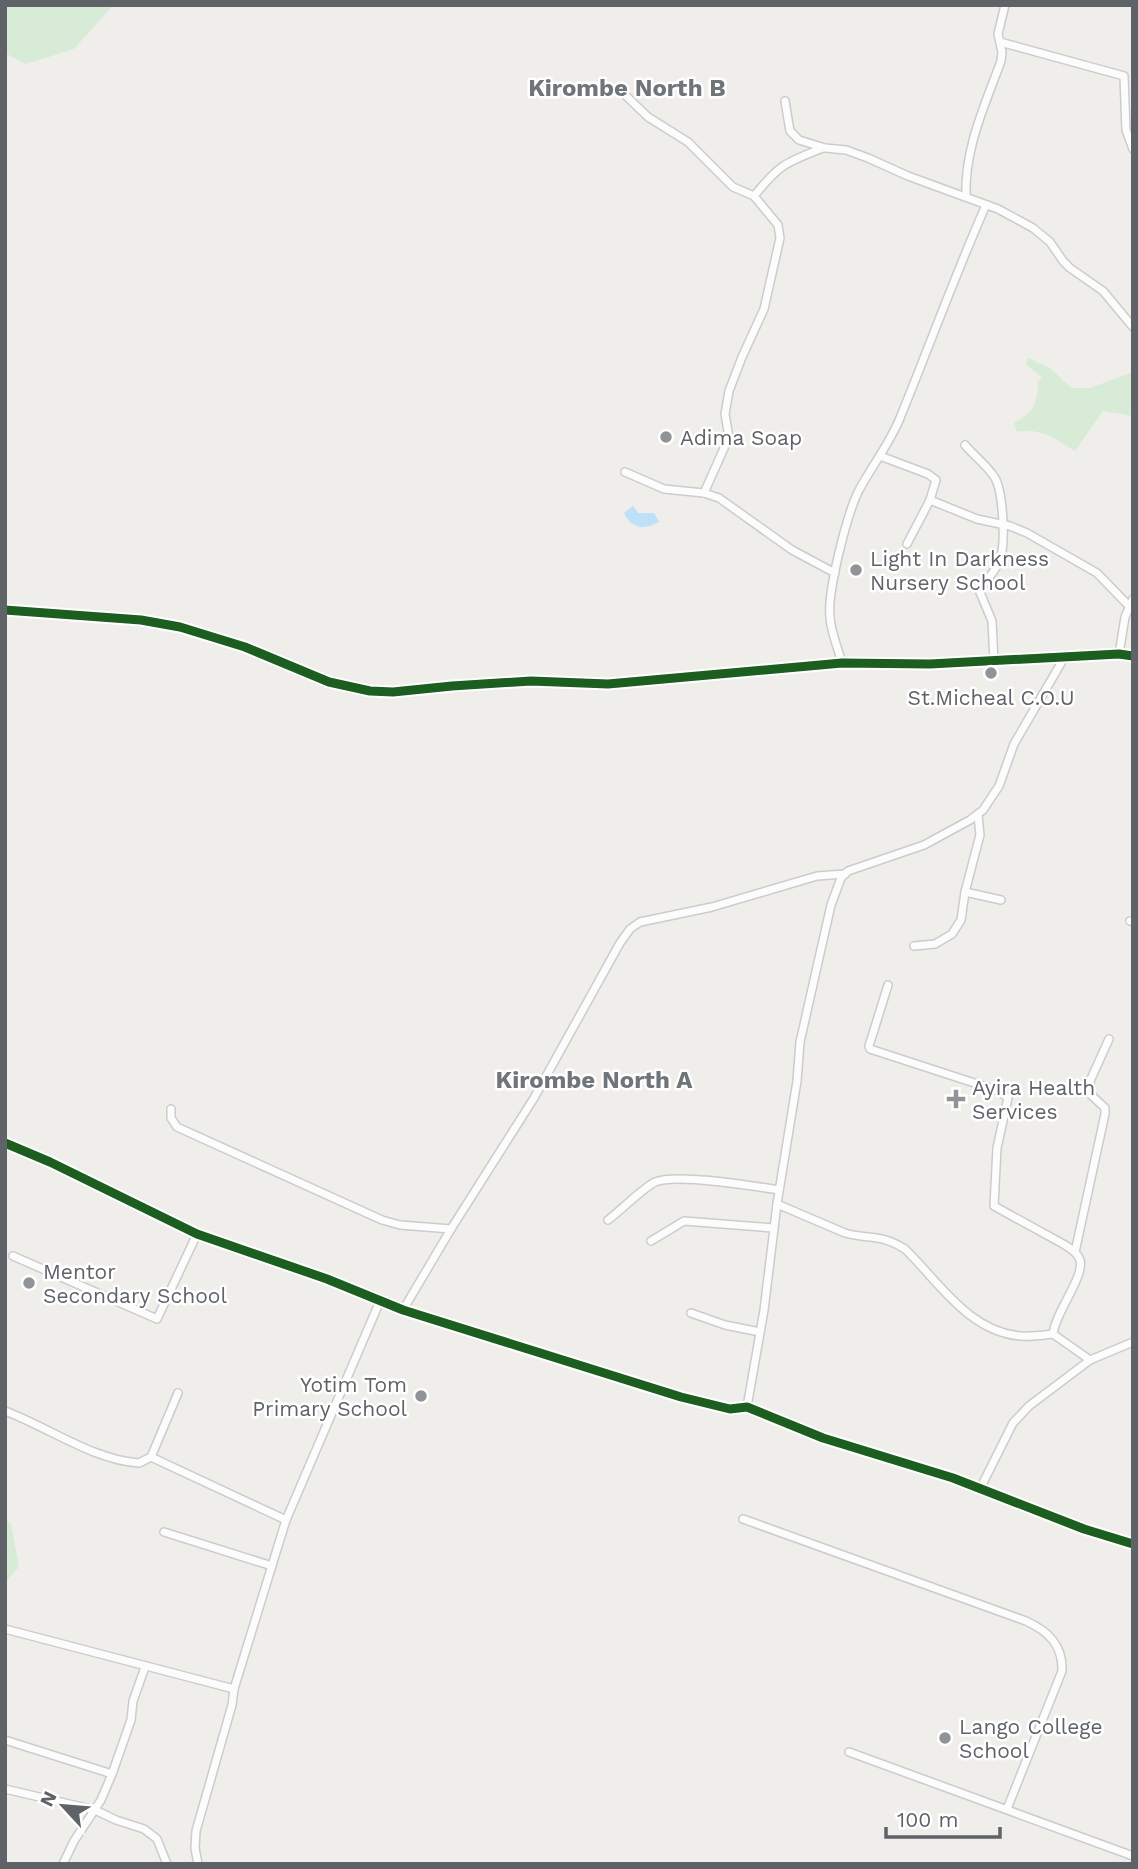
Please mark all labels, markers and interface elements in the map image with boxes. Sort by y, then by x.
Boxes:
district label: Kirombe North B [528,74,726,102]
place label: Adima Soap [680,425,802,450]
marker: Adima Soap [658,429,674,445]
place label: Light In Darkness Nursery School [870,546,1049,595]
marker: Light In Darkness Nursery School [848,562,864,578]
marker: St.Micheal C.O.U [983,665,999,681]
place label: St.Micheal C.O.U [907,685,1075,710]
district label: Kirombe North A [496,1066,693,1094]
place label: Ayira Health Services [972,1075,1095,1124]
marker: Ayira Health Services [946,1089,966,1109]
place label: Mentor Secondary School [43,1259,227,1308]
marker: Mentor Secondary School [21,1275,37,1291]
place label: Yotim Tom Primary School [252,1372,408,1421]
marker: Yotim Tom Primary School [413,1388,429,1404]
place label: Lango College School [959,1714,1103,1763]
marker: Lango College School [937,1730,953,1746]
north arrow [28,1771,98,1841]
text: N [35,1787,62,1810]
scale bar [886,1796,1000,1840]
text: 100 m [897,1807,959,1832]

